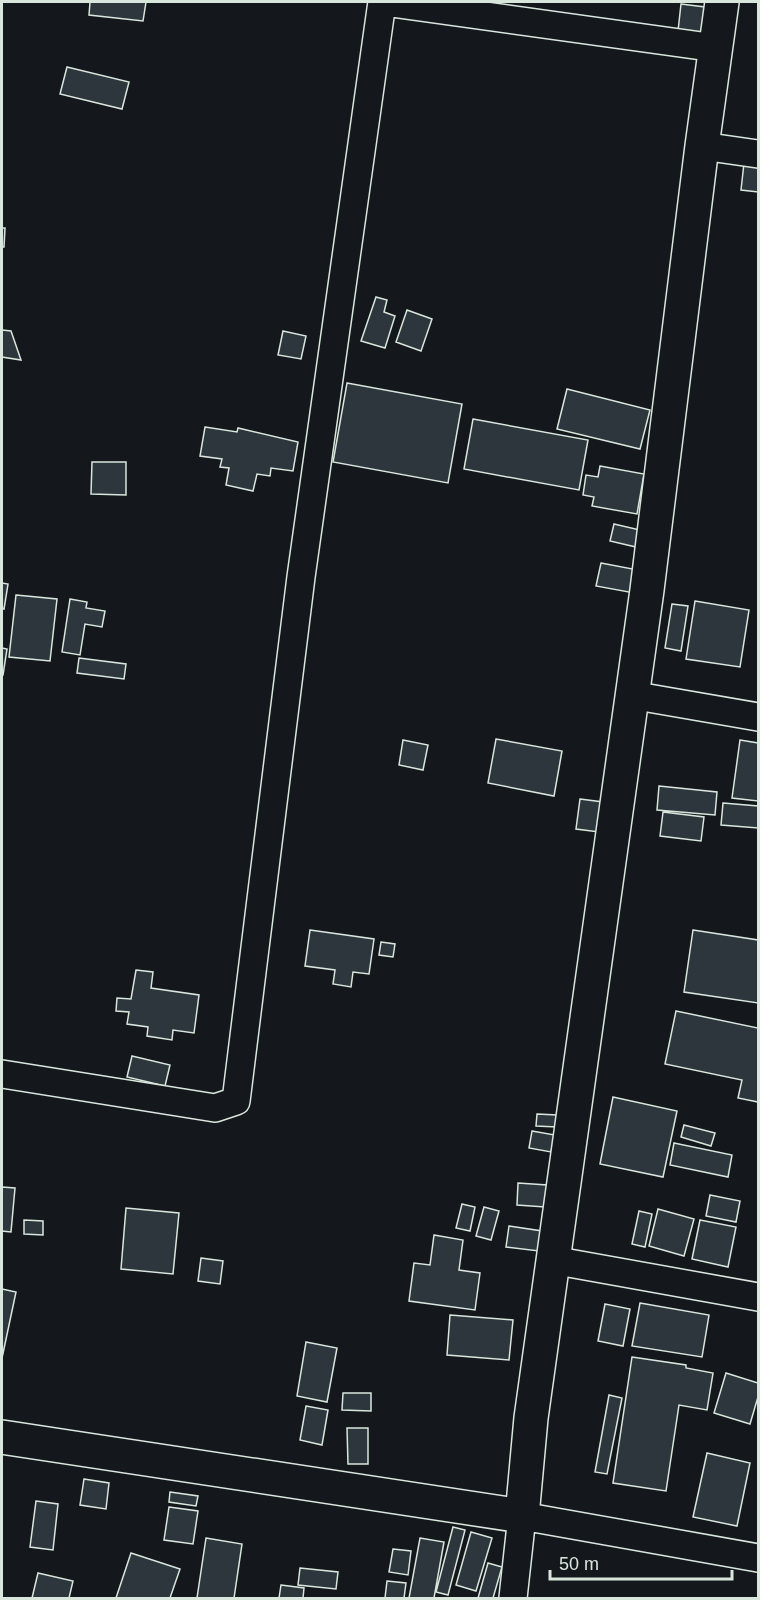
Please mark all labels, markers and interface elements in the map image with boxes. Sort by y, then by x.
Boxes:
scale bar [550,1543,732,1581]
text: 50 m [559,1554,599,1574]

